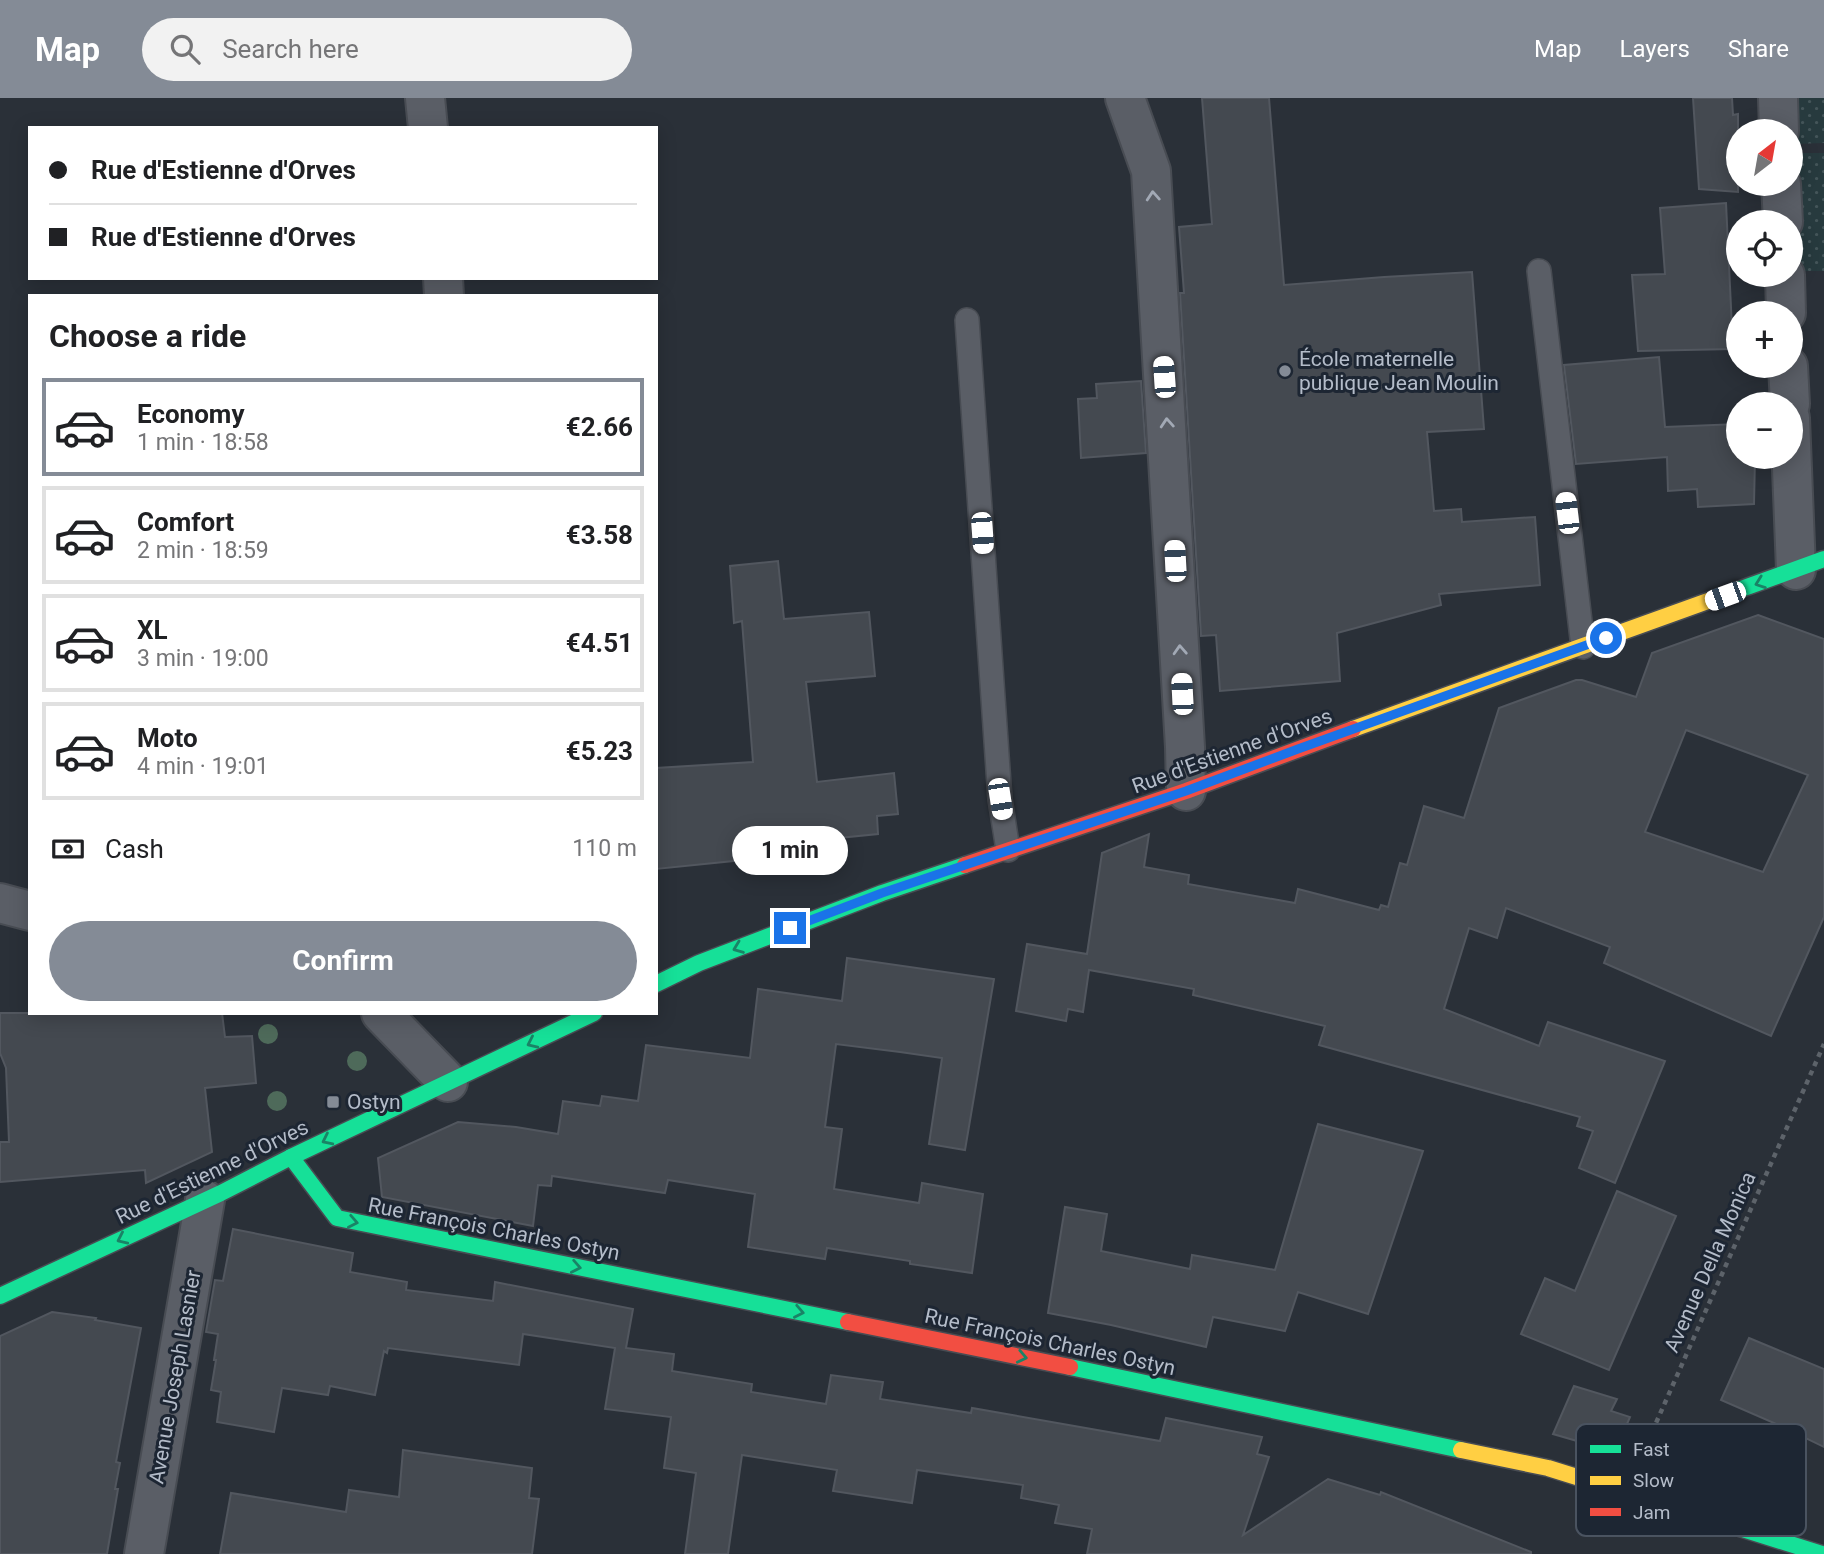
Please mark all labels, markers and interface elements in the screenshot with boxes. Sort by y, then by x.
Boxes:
search box [142,18,632,81]
text: Map [35,30,100,69]
icon: search [166,30,204,68]
text: Search here [222,34,359,64]
text: Map [1534,35,1582,63]
text: Layers [1620,35,1690,63]
text: Share [1728,35,1789,63]
north arrow [1726,119,1802,196]
map controls [1726,119,1803,469]
text: Rue d'Estienne d'Orves [91,155,356,185]
one-way arrow [1145,190,1160,201]
button: locate [1726,210,1803,287]
text: Rue d'Estienne d'Orves [91,222,356,252]
button: + [1726,301,1803,378]
text: Choose a ride [49,317,246,355]
place label: École maternelle publique Jean Moulin [1299,347,1499,395]
car [1153,355,1176,399]
marker: École maternelle publique Jean Moulin [1277,363,1293,379]
button: − [1726,392,1803,469]
icon: car [53,396,116,459]
text: Economy [137,399,244,429]
text: €2.66 [566,412,633,442]
one-way arrow [1160,417,1175,428]
text: 1 min · 18:58 [137,429,269,456]
car [1555,491,1580,535]
icon: car [53,504,116,567]
text: Comfort [137,507,234,537]
car [971,511,994,555]
text: €3.58 [566,520,633,550]
text: 2 min · 18:59 [137,537,269,564]
car [1164,539,1187,583]
one-way arrow [1754,575,1767,589]
car [1702,579,1749,613]
icon: car [53,612,116,675]
text: XL [137,615,168,645]
route start [1590,622,1622,654]
text: €4.51 [566,628,633,658]
one-way arrow [1173,644,1188,655]
text: 3 min · 19:00 [137,645,269,672]
car [1171,672,1194,716]
street label: Rue d'Estienne d'Orves [1129,704,1335,798]
icon: car [53,720,116,783]
text: Moto [137,723,198,753]
text: €5.23 [566,736,633,766]
text: 4 min · 19:01 [137,753,269,780]
car [987,777,1014,821]
callout: 1 min [732,826,848,876]
icon: cash [49,830,87,868]
text: Cash [105,834,164,864]
text: 110 m [572,835,637,862]
text: 1 min [761,837,819,864]
route end [774,912,806,944]
button: Confirm [49,921,637,1001]
one-way arrow [733,940,745,954]
one-way arrow [527,1034,539,1048]
place label: Ostyn [347,1090,401,1114]
marker: Ostyn [325,1094,341,1110]
street label: Rue d'Estienne d'Orves [112,1115,312,1229]
one-way arrow [322,1132,334,1146]
street label: Avenue Della Monica [1659,1168,1761,1356]
street label: Rue François Charles Ostyn [366,1193,622,1265]
one-way arrow [347,1213,359,1228]
one-way arrow [117,1231,129,1245]
one-way arrow [570,1258,582,1273]
street label: Avenue Joseph Lasnier [144,1268,206,1486]
one-way arrow [793,1304,805,1319]
street label: Rue François Charles Ostyn [922,1304,1178,1380]
one-way arrow [1016,1349,1028,1364]
legend [1576,1424,1806,1536]
text: Fast [1633,1438,1670,1461]
text: Slow [1633,1469,1674,1492]
text: Jam [1633,1501,1670,1524]

